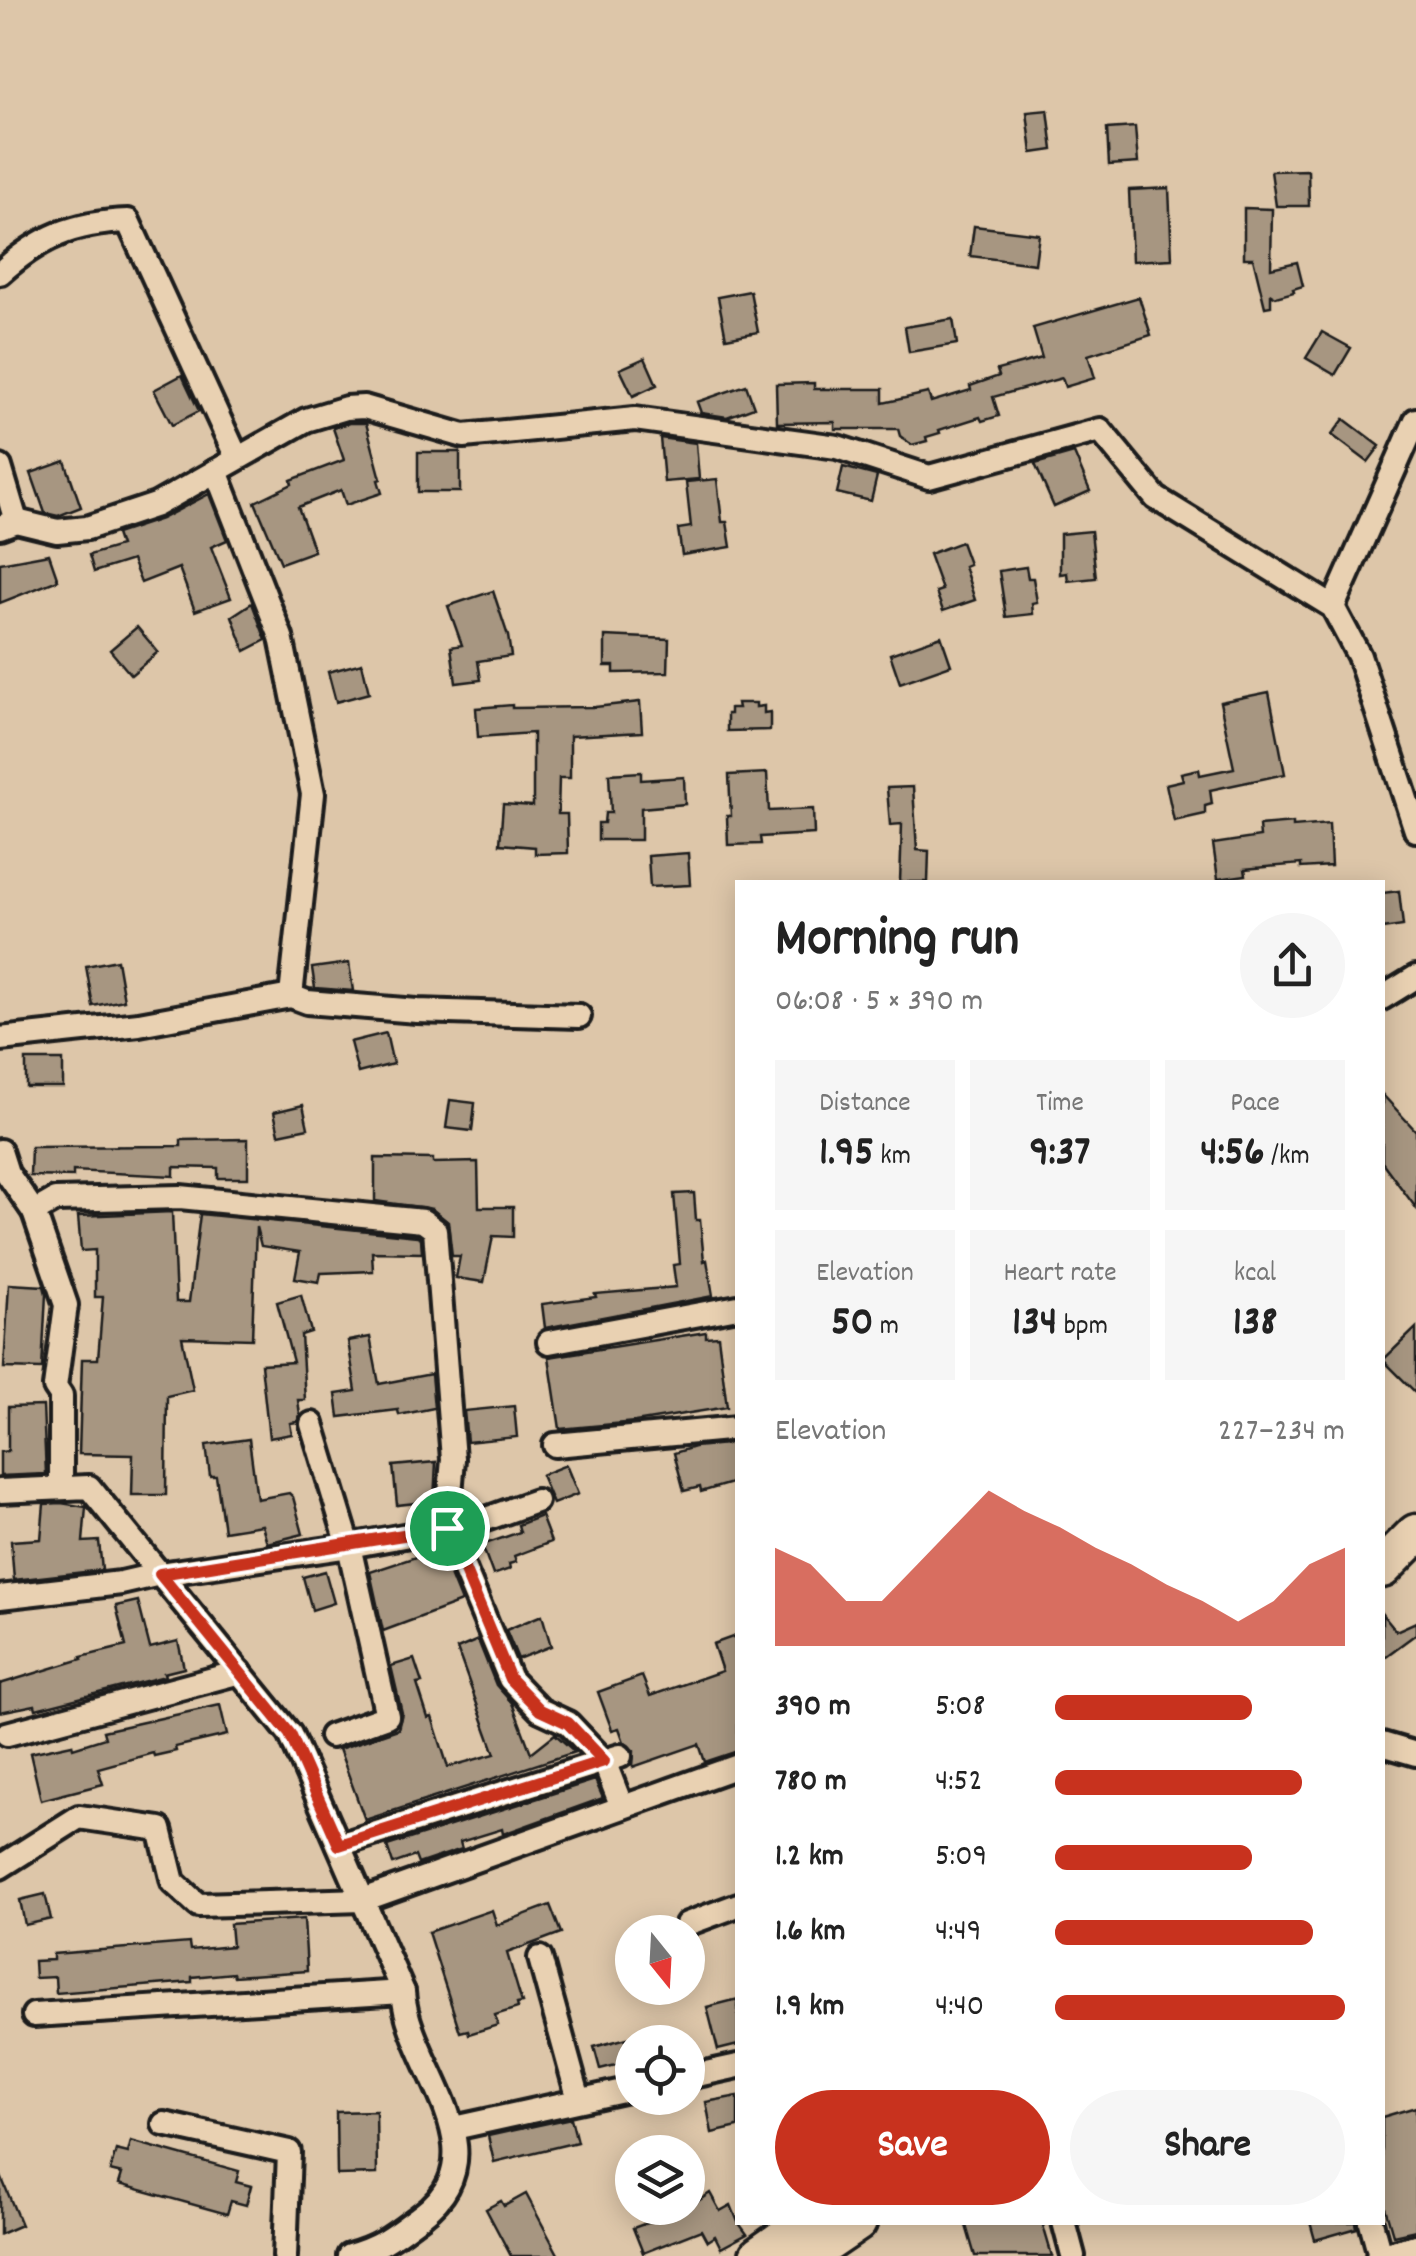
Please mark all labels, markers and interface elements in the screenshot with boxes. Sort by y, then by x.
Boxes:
text: Morning run [775,903,1019,982]
button: share [1240,913,1345,1018]
text: 06:08 · 5 × 390 m [775,980,983,1026]
text: Distance [819,1085,911,1125]
text: Time [1036,1085,1084,1125]
text: Pace [1230,1085,1280,1125]
text: 1.95 [819,1125,874,1185]
text: 9:37 [1030,1125,1090,1185]
text: 4:56 [1200,1125,1265,1185]
text: km [874,1138,911,1178]
text: /km [1265,1138,1310,1178]
text: Elevation [816,1255,914,1295]
text: Heart rate [1003,1255,1117,1295]
text: kcal [1234,1255,1276,1295]
text: 50 [831,1295,873,1355]
text: 134 [1012,1295,1057,1355]
text: 138 [1233,1295,1277,1355]
text: m [873,1308,899,1348]
text: bpm [1057,1308,1108,1348]
text: Elevation [775,1410,886,1456]
text: 227–234 m [1218,1410,1345,1456]
pin [405,1486,490,1571]
icon: arrive [420,1501,475,1556]
text: 390 m [775,1685,851,1731]
text: 5:08 [935,1685,985,1731]
text: 780 m [775,1760,847,1806]
text: 4:52 [935,1760,982,1806]
text: 1.2 km [775,1835,844,1881]
text: 5:09 [935,1835,987,1881]
text: 1.6 km [775,1910,845,1956]
text: 4:49 [935,1910,982,1956]
north arrow [615,1915,705,2005]
map controls [615,1915,705,2225]
text: 1.9 km [775,1985,844,2031]
text: 4:40 [935,1985,984,2031]
button: locate [615,2025,705,2115]
button: Save [775,2090,1050,2205]
button: Share [1070,2090,1345,2205]
button: layers [615,2135,705,2225]

